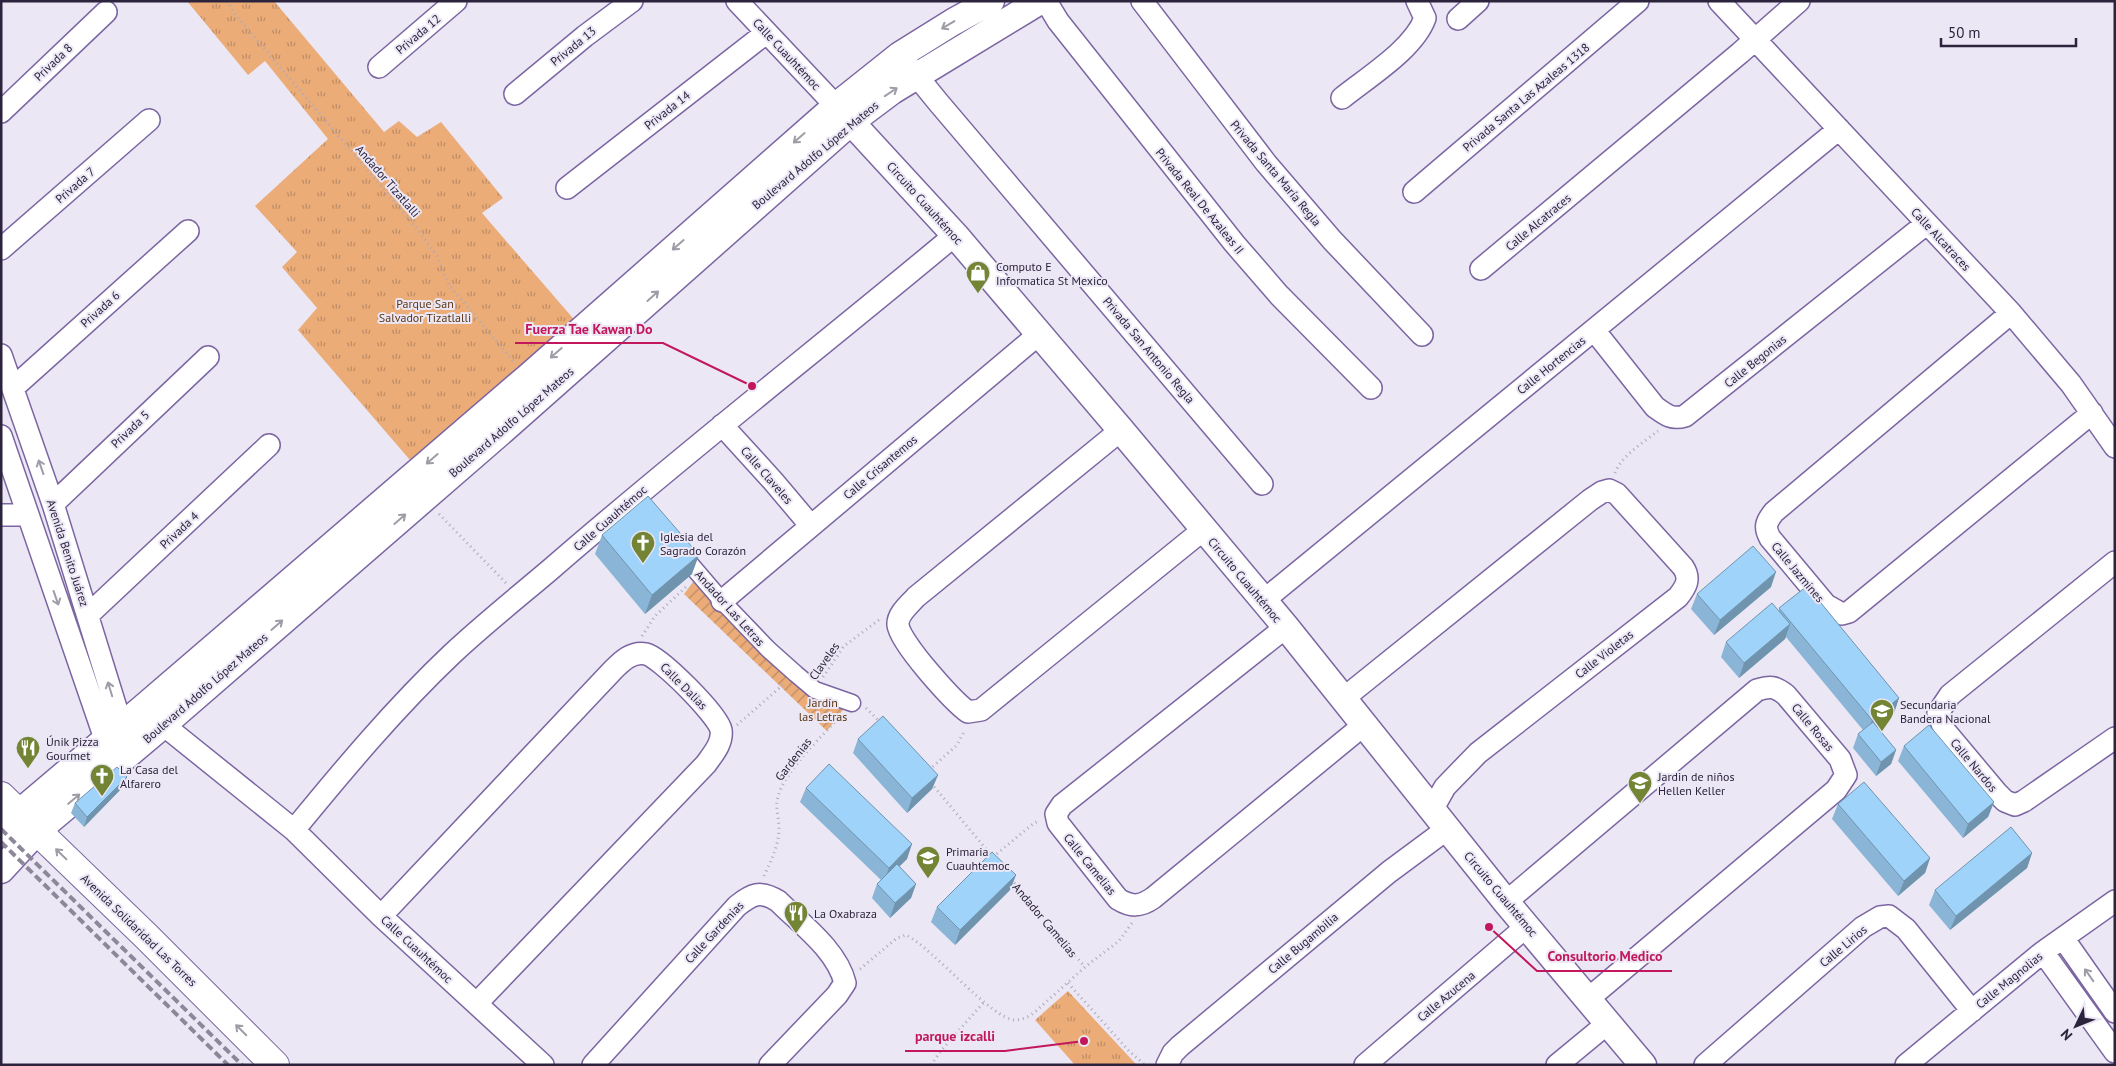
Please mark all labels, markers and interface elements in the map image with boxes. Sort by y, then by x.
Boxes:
street label: Privada 12 [392,11,444,57]
street label: Calle Cuauhtémoc [750,15,824,93]
scale bar [1941,15,2076,47]
one-way arrow [942,20,956,30]
street label: Privada 13 [547,23,599,69]
text: 50 m [1948,23,1981,42]
street label: Privada 8 [31,40,75,84]
street label: Privada Santa Las Azaleas 1318 [1460,40,1592,154]
street label: Privada 14 [641,87,693,133]
one-way arrow [883,87,897,97]
street label: Boulevard Adolfo López Mateos [749,98,881,212]
street label: Privada Santa María Regla [1227,117,1325,229]
one-way arrow [793,132,806,144]
street label: Andador Tizatlalli [353,142,423,220]
street label: Privada Real De Azaleas II [1153,145,1247,257]
street label: Circuito Cuauhtémoc [884,158,967,248]
street label: Privada 7 [52,164,98,206]
street label: Calle Alcatraces [1502,190,1574,254]
street label: Calle Alcatraces [1908,204,1974,274]
one-way arrow [671,240,684,251]
place label: Computo E Informatica St Mexico [996,259,1108,288]
shop icon: Computo E Informatica St Mexico [965,260,991,294]
street label: Privada 6 [77,288,123,330]
one-way arrow [647,290,660,302]
street label: Privada San Antonio Regla [1100,294,1198,406]
park label: Parque San Salvador Tizatlalli [379,296,471,325]
callout: Fuerza Tae Kawan Do [515,314,663,343]
text: Fuerza Tae Kawan Do [525,320,653,338]
street label: Calle Begonias [1721,331,1789,391]
street label: Calle Hortencias [1514,333,1588,397]
one-way arrow [549,347,562,359]
street label: Boulevard Adolfo López Mateos [446,364,576,480]
street label: Privada 5 [108,407,152,451]
street label: Calle Crisantemos [840,432,920,502]
street label: Calle Claveles [738,443,796,507]
one-way arrow [426,453,439,464]
one-way arrow [35,460,45,476]
street label: Calle Cuauhtémoc [570,482,650,554]
street label: Avenida Benito Juárez [44,498,92,608]
street label: Privada 4 [157,508,202,552]
one-way arrow [394,513,407,525]
place label: Iglesia del Sagrado Corazón [660,529,746,558]
church icon: Iglesia del Sagrado Corazón [630,530,656,564]
street label: Circuito Cuauhtémoc [1205,534,1285,626]
street label: Calle Jazmines [1768,539,1828,605]
street label: Andador Las Letras [692,567,768,649]
one-way arrow [52,590,61,606]
one-way arrow [271,620,284,631]
street label: Calle Violetas [1572,627,1636,681]
street label: Boulevard Adolfo López Mateos [140,630,270,746]
street label: Claveles [806,639,842,683]
street label: Calle Dalias [657,659,711,713]
one-way arrow [105,681,115,697]
park label: Jardín las Letras [799,695,847,724]
place label: Secundaria Bandera Nacional [1900,697,1991,726]
school or university icon: Secundaria Bandera Nacional [1869,698,1895,732]
street label: Calle Rosas [1789,700,1837,754]
place label: Únik Pizza Gourmet [46,734,99,763]
street label: Gardenias [771,734,815,784]
restaurant icon: Únik Pizza Gourmet [15,735,41,769]
street label: Calle Nardos [1947,735,2001,795]
place label: La Casa del Alfarero [120,762,178,791]
church icon: La Casa del Alfarero [89,763,115,797]
place label: Jardin de niños Hellen Keller [1657,769,1735,798]
school or university icon: Jardin de niños Hellen Keller [1627,770,1653,804]
one-way arrow [68,794,81,805]
street label: Calle Camelias [1061,830,1119,898]
place label: Primaria Cuauhtemoc [946,844,1010,873]
school or university icon: Primaria Cuauhtemoc [915,845,941,879]
one-way arrow [54,848,67,860]
street label: Circuito Cuauhtémoc [1461,848,1541,940]
street label: Avenida Solidaridad Las Torres [78,871,200,989]
street label: Andador Camelias [1010,880,1080,960]
street label: Calle Gardenias [681,898,747,966]
restaurant icon: La Oxabraza [783,900,809,934]
place label: La Oxabraza [814,906,877,921]
street label: Calle Bugambilia [1265,909,1341,977]
street label: Calle Cuauhtémoc [378,912,456,986]
street label: Calle Lirios [1816,922,1870,970]
callout: Consultorio Medico [1537,942,1672,971]
text: Consultorio Medico [1547,947,1663,965]
street label: Calle Magnolias [1973,949,2045,1011]
street label: Calle Azucena [1414,967,1478,1025]
one-way arrow [2084,968,2094,982]
north arrow [2051,1001,2101,1051]
callout: parque izcalli [905,1022,1005,1051]
one-way arrow [235,1025,247,1037]
text: N [2057,1025,2076,1044]
text: parque izcalli [915,1027,995,1045]

